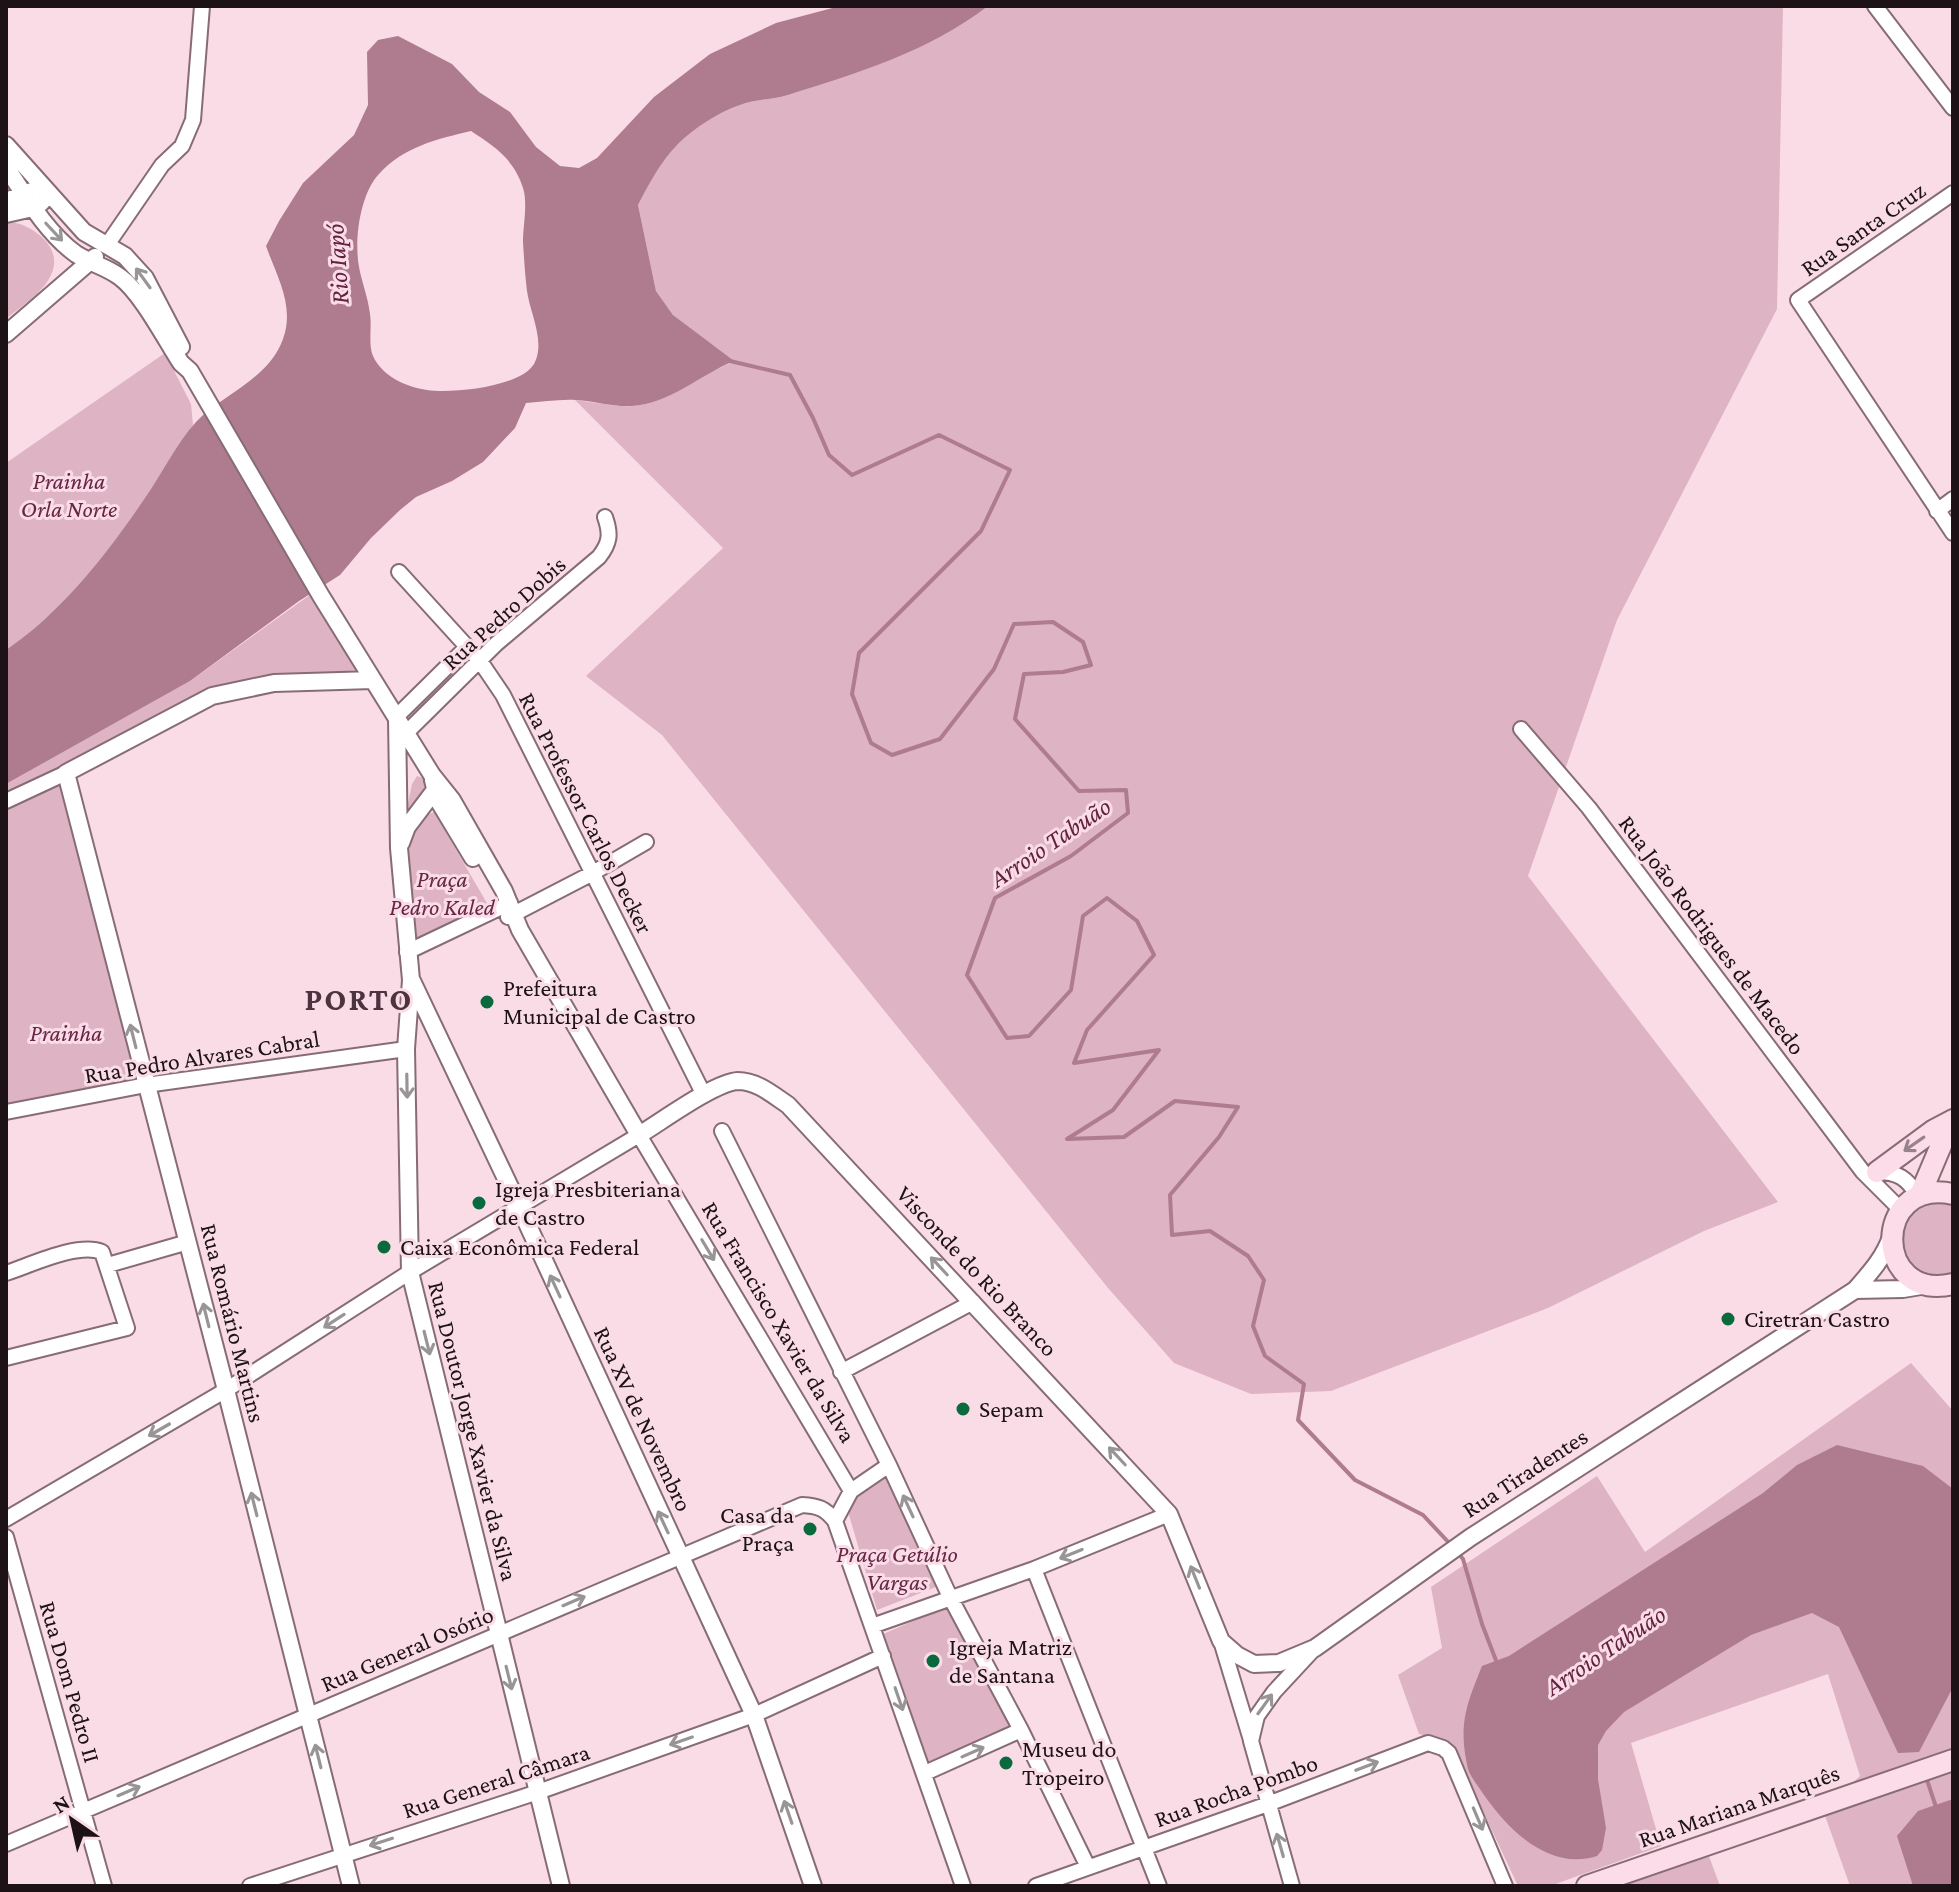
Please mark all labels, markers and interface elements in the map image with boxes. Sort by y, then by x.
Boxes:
street label: Rua Santa Cruz [1795,176,1930,281]
one-way arrow [44,222,63,241]
water label: Rio Iapó [320,222,355,305]
one-way arrow [134,268,151,289]
park label: Prainha Orla Norte [21,467,117,522]
street label: Rua Pedro Dobis [436,550,571,675]
street label: Rua Professor Carlos Decker [514,688,659,938]
water label: Arroio Tabuão [983,791,1116,895]
street label: Rua João Rodrigues de Macedo [1614,810,1811,1060]
park label: Praça Pedro Kaled [389,865,496,920]
place label: Prefeitura Municipal de Castro [503,974,696,1029]
district label: PORTO [305,981,413,1017]
marker: Prefeitura Municipal de Castro [478,993,496,1011]
park label: Prainha [30,1019,102,1046]
one-way arrow [125,1024,140,1050]
street label: Rua Pedro Alvares Cabral [82,1025,322,1088]
one-way arrow [399,1072,414,1099]
one-way arrow [1904,1135,1925,1152]
place label: Igreja Presbiteriana de Castro [495,1175,681,1230]
street label: Visconde do Rio Branco [891,1180,1063,1362]
marker: Igreja Presbiteriana de Castro [470,1194,488,1212]
street label: Rua Francisco Xavier da Silva [697,1196,862,1447]
street label: Rua Romário Martins [196,1221,271,1425]
place label: Caixa Econômica Federal [400,1233,639,1260]
marker: Caixa Econômica Federal [375,1238,393,1256]
one-way arrow [700,1238,716,1261]
one-way arrow [930,1256,949,1276]
one-way arrow [547,1274,562,1298]
street label: Rua Doutor Jorge Xavier da Silva [423,1278,524,1583]
one-way arrow [198,1302,213,1328]
place label: Ciretran Castro [1744,1305,1890,1332]
marker: Ciretran Castro [1719,1310,1737,1328]
one-way arrow [323,1313,346,1329]
street label: Rua XV de Novembro [589,1322,698,1516]
one-way arrow [421,1330,436,1356]
place label: Sepam [979,1395,1044,1422]
marker: Sepam [954,1400,972,1418]
one-way arrow [148,1422,171,1438]
street label: Rua Tiradentes [1457,1422,1592,1523]
one-way arrow [1107,1446,1126,1466]
one-way arrow [246,1491,261,1517]
one-way arrow [900,1494,915,1518]
place label: Casa da Praça [720,1501,794,1556]
one-way arrow [655,1510,670,1535]
marker: Casa da Praça [801,1520,819,1538]
park label: Praça Getúlio Vargas [836,1540,958,1595]
one-way arrow [1059,1548,1084,1562]
one-way arrow [1187,1565,1201,1590]
one-way arrow [561,1593,586,1608]
street label: Rua Dom Pedro II [35,1598,106,1766]
water label: Arroio Tabuão [1538,1599,1671,1703]
street label: Rua General Osório [317,1600,497,1697]
place label: Igreja Matriz de Santana [949,1633,1072,1688]
marker: Igreja Matriz de Santana [924,1652,942,1670]
one-way arrow [503,1664,518,1690]
one-way arrow [893,1687,907,1711]
one-way arrow [1257,1693,1274,1715]
one-way arrow [669,1735,694,1749]
place label: Museu do Tropeiro [1022,1735,1116,1790]
street label: Rua General Câmara [399,1738,593,1824]
one-way arrow [960,1743,985,1758]
one-way arrow [310,1744,325,1769]
street label: Rua Rocha Pombo [1151,1748,1321,1833]
marker: Museu do Tropeiro [997,1754,1015,1772]
one-way arrow [1354,1758,1379,1772]
street label: Rua Mariana Marquês [1635,1758,1843,1853]
north arrow [32,1780,112,1860]
one-way arrow [116,1783,141,1798]
text: N [48,1789,74,1818]
one-way arrow [779,1800,794,1825]
one-way arrow [1471,1806,1486,1831]
one-way arrow [1272,1833,1286,1858]
one-way arrow [369,1835,394,1850]

